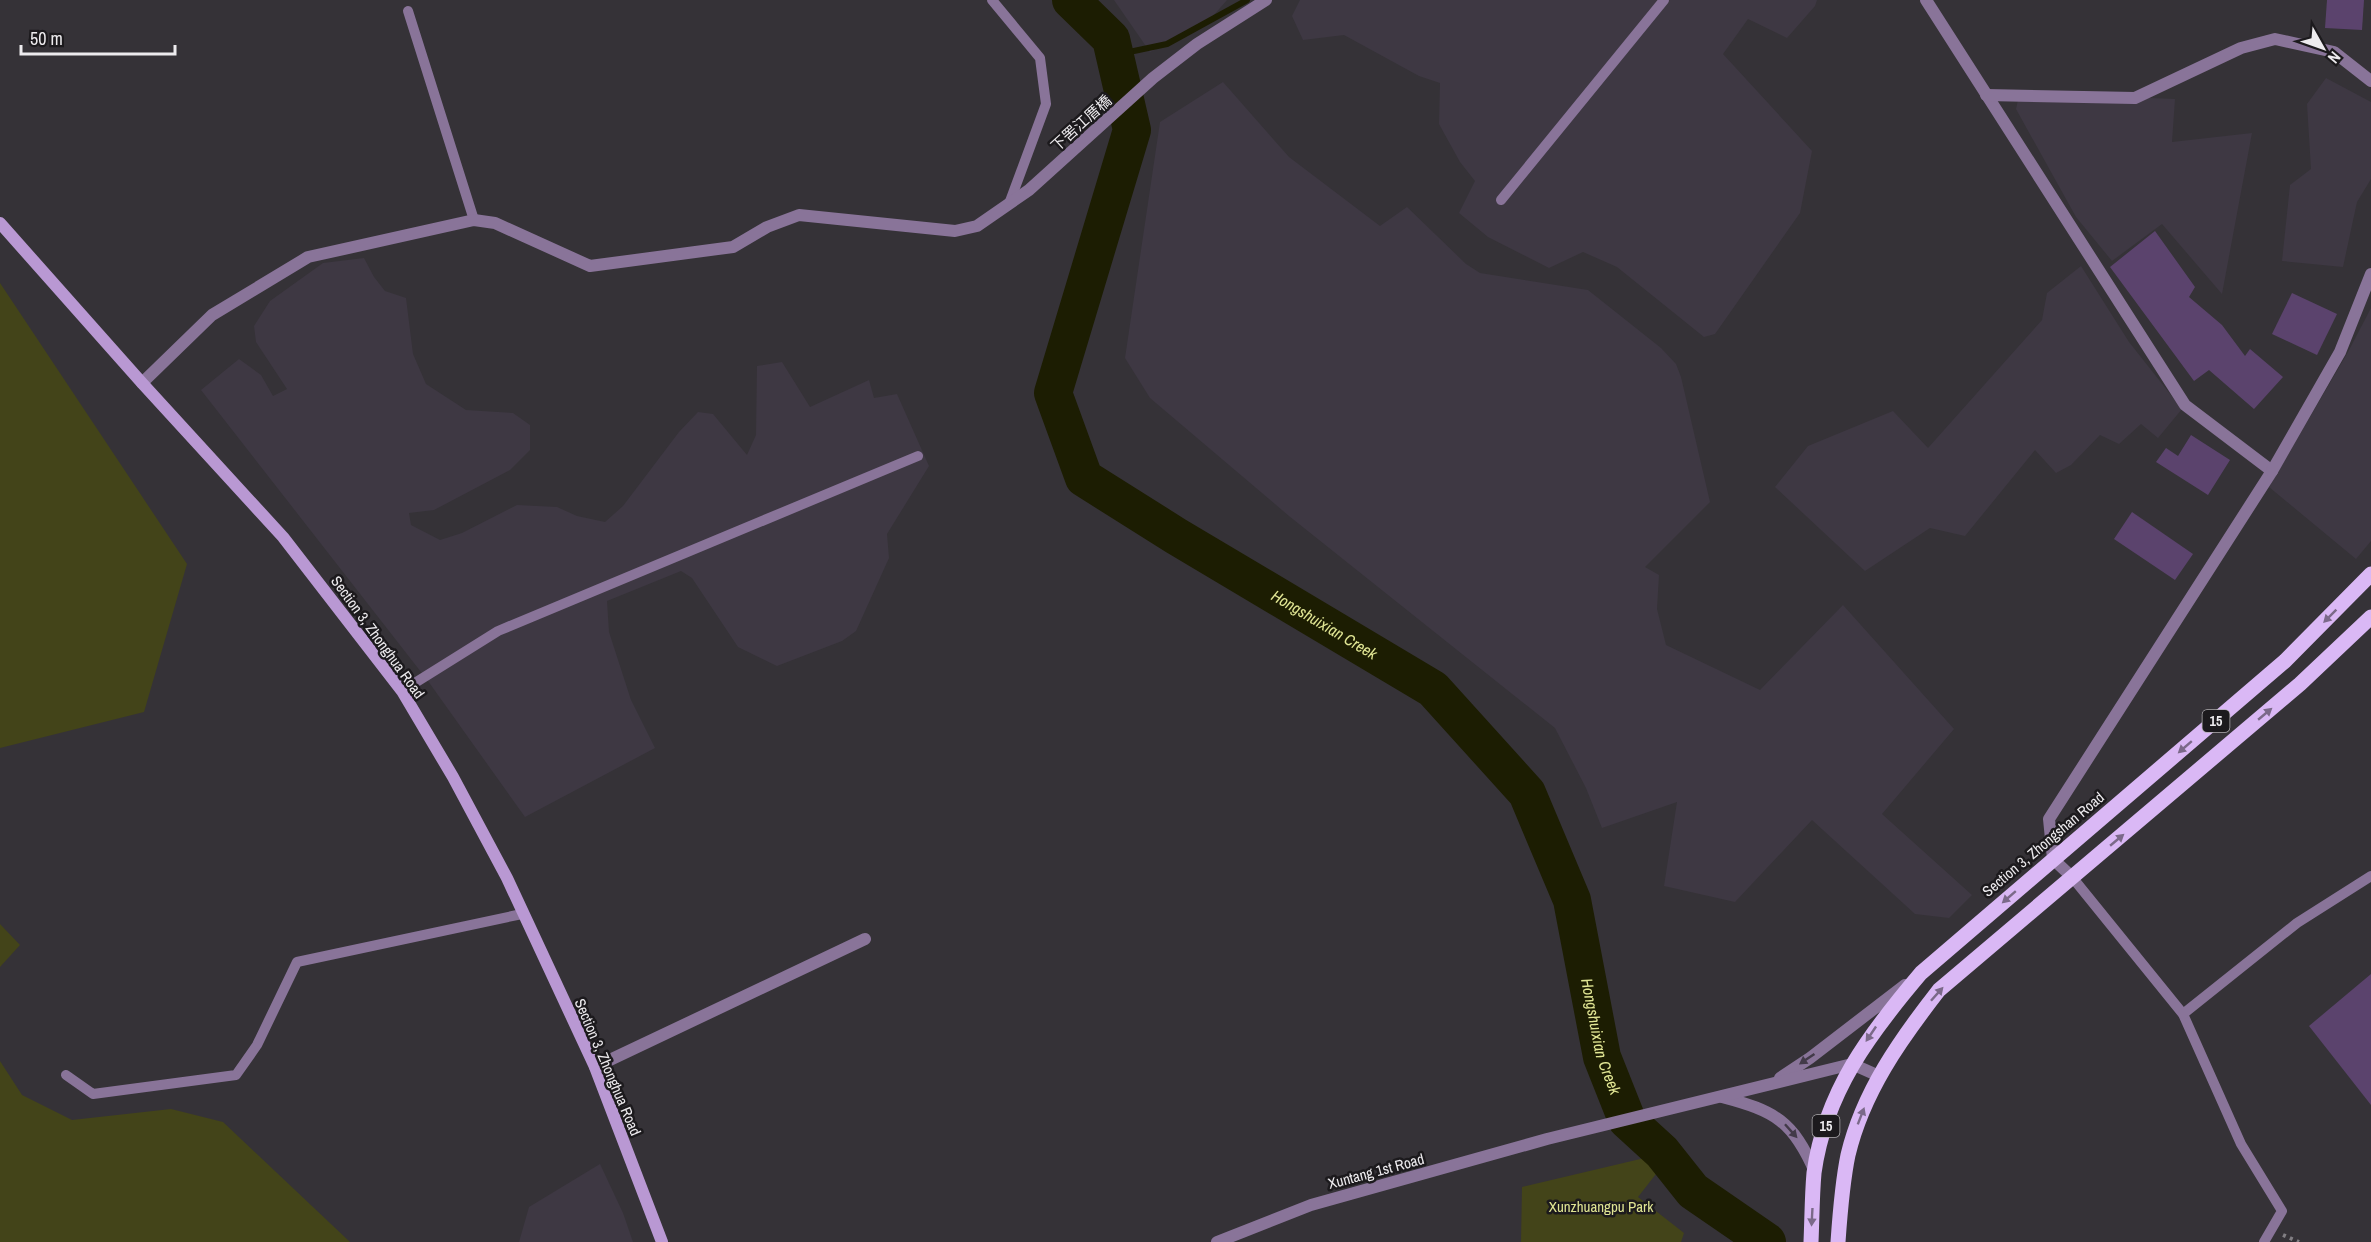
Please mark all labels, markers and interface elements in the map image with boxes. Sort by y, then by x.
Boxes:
scale bar [21,18,176,56]
north arrow [2293,18,2353,78]
text: 50 m [30,26,63,51]
text: N [2323,47,2346,68]
street label: 下罟江厝橋 [1046,90,1116,156]
street label: Section 3, Zhonghua Road [326,571,430,703]
water label: Hongshuixian Creek [1268,584,1382,665]
one-way arrow [2323,608,2337,622]
one-way arrow [2257,707,2273,720]
road number: 15 [2202,710,2230,732]
one-way arrow [2177,740,2193,753]
street label: Section 3, Zhongshan Road [1978,787,2108,901]
one-way arrow [2109,833,2125,846]
one-way arrow [2001,891,2017,904]
water label: Hongshuixian Creek [1576,976,1627,1098]
one-way arrow [1930,987,1943,1002]
street label: Section 3, Zhonghua Road [570,995,646,1139]
one-way arrow [1865,1026,1877,1042]
one-way arrow [1799,1054,1816,1065]
one-way arrow [1857,1107,1866,1125]
road number: 15 [1812,1115,1840,1137]
one-way arrow [1784,1123,1798,1138]
street label: Xuntang 1st Road [1326,1148,1426,1194]
park label: Xunzhuangpu Park [1549,1196,1654,1217]
one-way arrow [1807,1207,1816,1226]

